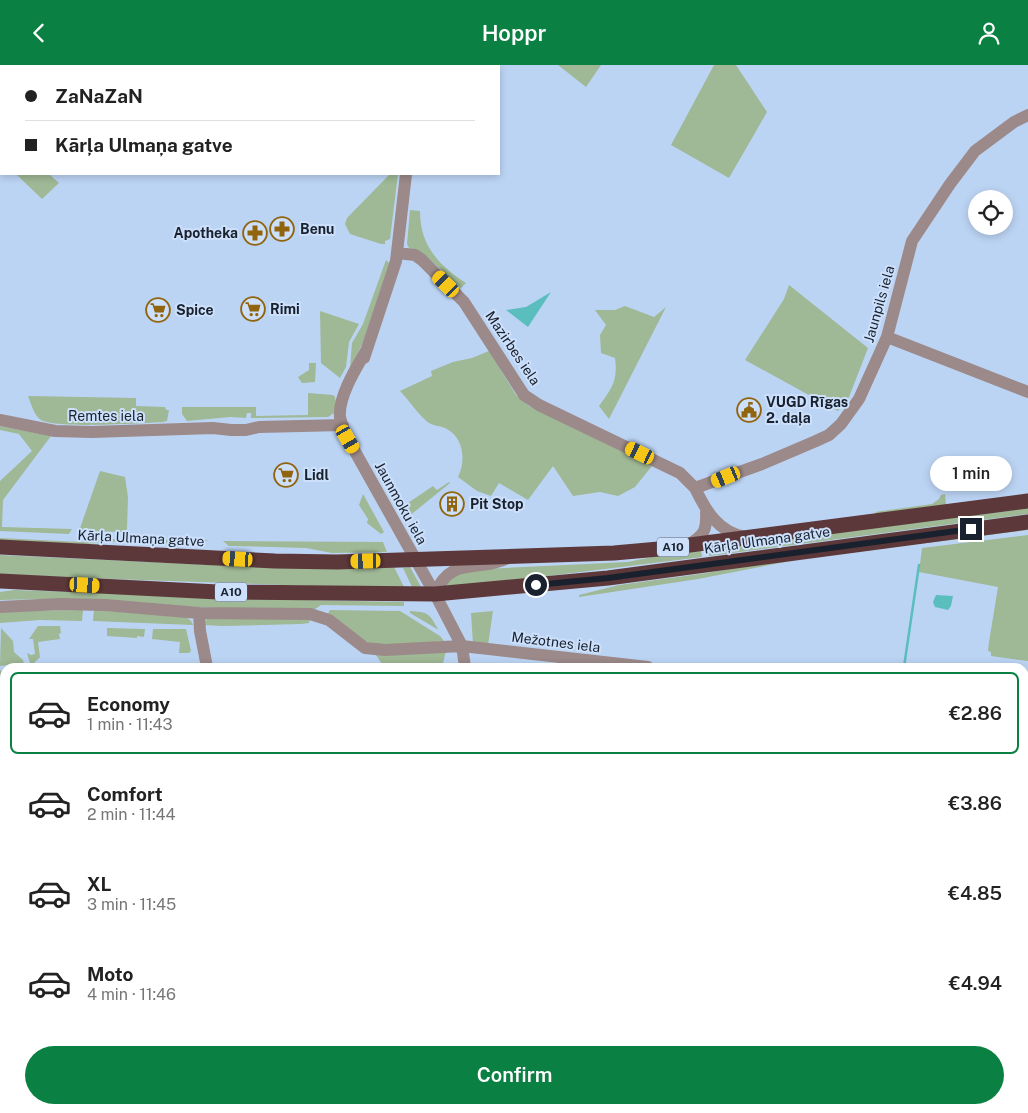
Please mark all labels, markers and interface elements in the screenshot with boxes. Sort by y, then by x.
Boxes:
icon: back [25,19,53,47]
icon: person [975,19,1003,47]
text: Hoppr [482,20,546,46]
text: ZaNaZaN [55,85,143,107]
text: Kārļa Ulmaņa gatve [55,134,233,156]
map controls [968,190,1013,235]
button: locate [968,190,1013,235]
pharmacy icon: Benu [269,216,295,242]
pharmacy icon: Apotheka [242,220,268,246]
place label: Benu [300,221,334,237]
place label: Apotheka [173,225,238,241]
street label: Jaunpils iela [860,264,898,344]
car [430,268,461,300]
supermarket icon: Rimi [240,296,266,322]
supermarket icon: Spice [145,297,171,323]
place label: Rimi [270,301,300,317]
place label: Spice [176,302,214,318]
street label: Mazirbes iela [482,308,544,388]
place label: VUGD Rīgas 2. daļa [766,394,848,426]
public building icon: VUGD Rīgas 2. daļa [736,397,762,423]
street label: Remtes iela [68,408,144,424]
car [334,422,361,456]
car [623,440,656,466]
callout: 1 min [930,457,1012,491]
street label: Jaunmoku iela [372,459,430,547]
supermarket icon: Lidl [273,462,299,488]
car [709,464,742,490]
text: 1 min [952,464,990,483]
place label: Lidl [304,467,329,483]
building icon: Pit Stop [439,491,465,517]
place label: Pit Stop [470,496,524,512]
route end [960,518,982,540]
street label: Kārļa Ulmaņa gatve [703,523,831,557]
street label: Kārļa Ulmaņa gatve [77,527,205,549]
road number: A10 [657,537,689,557]
car [222,551,253,567]
car [350,553,381,569]
route start [525,574,547,596]
car [69,577,100,593]
road number: A10 [215,583,247,601]
street label: Mežotnes iela [511,629,601,655]
icon: car [27,691,72,736]
text: Economy [87,693,170,715]
text: €2.86 [949,702,1002,724]
text: 1 min · 11:43 [87,715,173,734]
icon: car [27,781,72,826]
text: Comfort [87,783,163,805]
text: €3.86 [948,792,1002,814]
text: 2 min · 11:44 [87,805,176,824]
icon: car [27,871,72,916]
text: XL [87,873,112,895]
text: €4.85 [948,882,1002,904]
text: 3 min · 11:45 [87,895,176,914]
icon: car [27,961,72,1006]
text: Moto [87,963,133,985]
text: €4.94 [949,972,1002,994]
text: 4 min · 11:46 [87,985,176,1004]
button: Confirm [25,1046,1004,1104]

